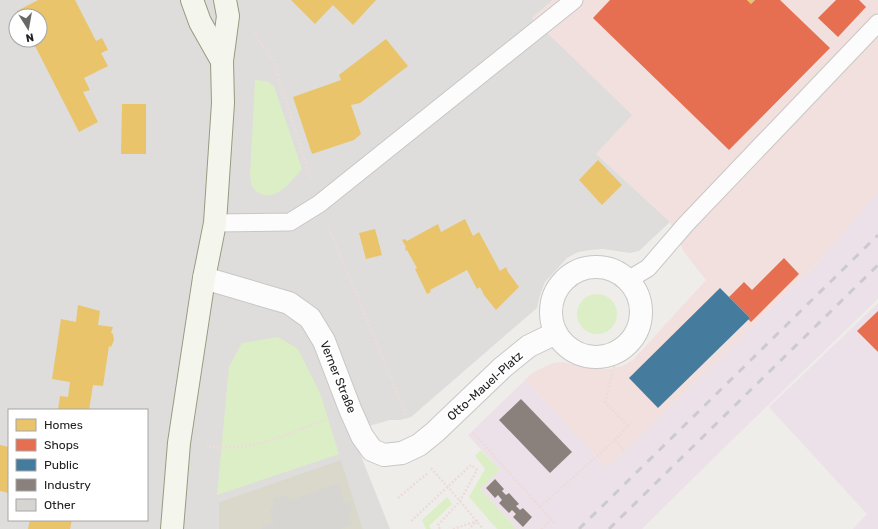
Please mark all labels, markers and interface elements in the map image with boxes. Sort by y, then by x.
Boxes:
north arrow [8,8,48,48]
text: N [25,30,35,44]
street label: Verner Straße [317,339,359,415]
street label: Otto-Mauel-Platz [444,348,526,424]
legend [8,409,148,521]
text: Homes [44,418,83,432]
text: Shops [44,438,79,452]
text: Public [44,458,79,472]
text: Industry [44,478,91,492]
text: Other [44,498,76,512]

